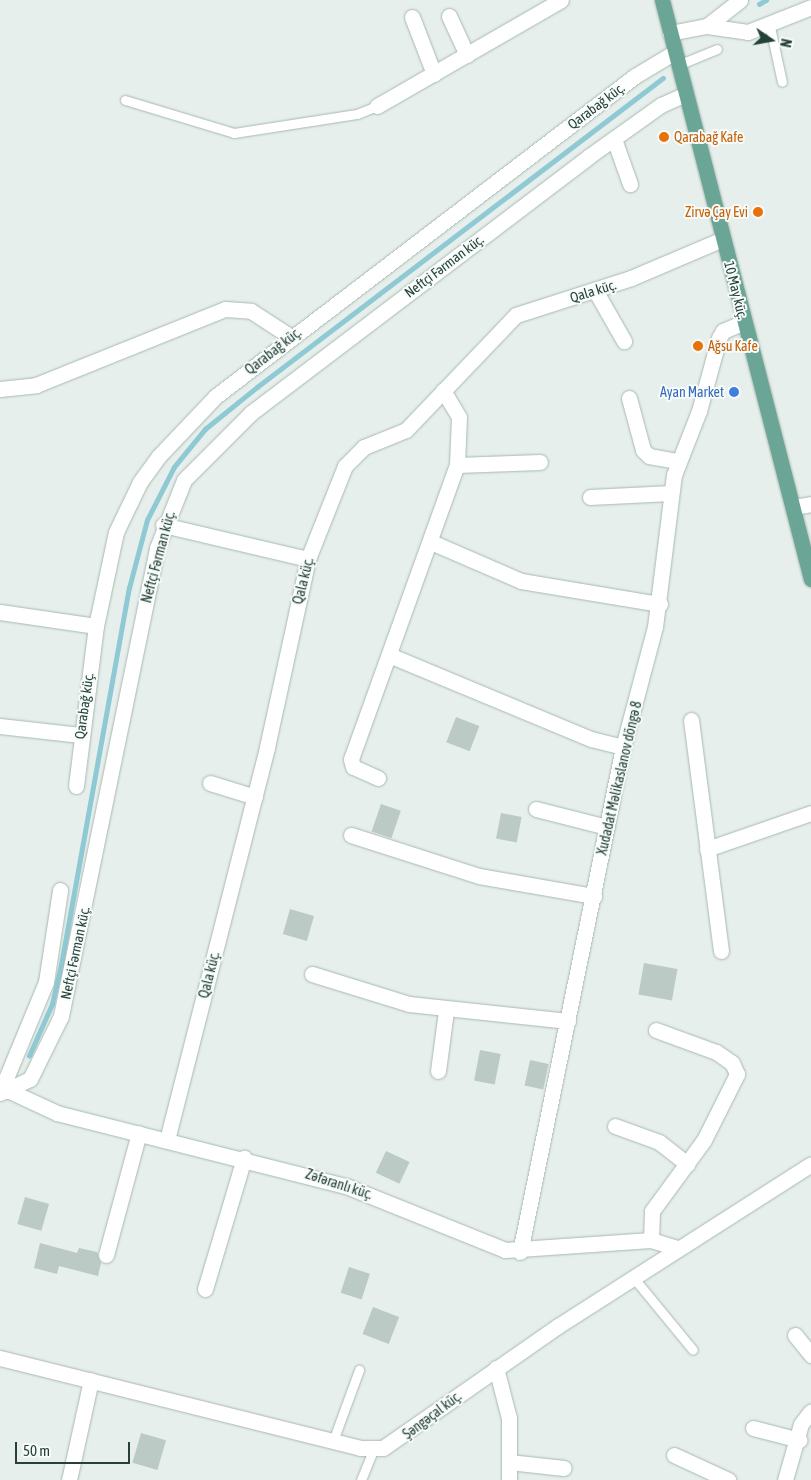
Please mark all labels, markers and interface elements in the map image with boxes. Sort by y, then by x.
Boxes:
north arrow [746,15,796,65]
text: N [777,37,794,49]
street label: Qarabağ küç. [564,79,628,133]
place label: Qarabağ Kafe [674,129,743,145]
marker: Qarabağ Kafe [658,131,670,143]
place label: Zirvə Çay Evi [685,204,748,220]
marker: Zirvə Çay Evi [752,206,764,218]
street label: Neftçi Fərman küç. [401,231,487,301]
street label: 10 May küç. [721,259,751,321]
street label: Qala küç. [568,276,618,306]
street label: Qarabağ küç. [242,324,304,378]
place label: Ağsu Kafe [708,338,758,354]
marker: Ağsu Kafe [692,340,704,352]
place label: Ayan Market [660,384,724,400]
marker: Ayan Market [728,386,740,398]
street label: Neftçi Fərman küç. [138,509,178,605]
street label: Qala küç. [289,556,317,606]
street label: Qarabağ küç. [71,672,97,740]
street label: Xudadat Məlikaslanov döngə 8 [593,699,645,857]
street label: Neftçi Fərman küç. [57,905,93,1001]
street label: Qala küç. [195,950,223,1000]
street label: Zəfəranlı küç. [303,1165,375,1203]
street label: Şəngəçal küç. [399,1388,465,1442]
scale bar [18,1432,132,1464]
text: 50 m [23,1442,50,1459]

